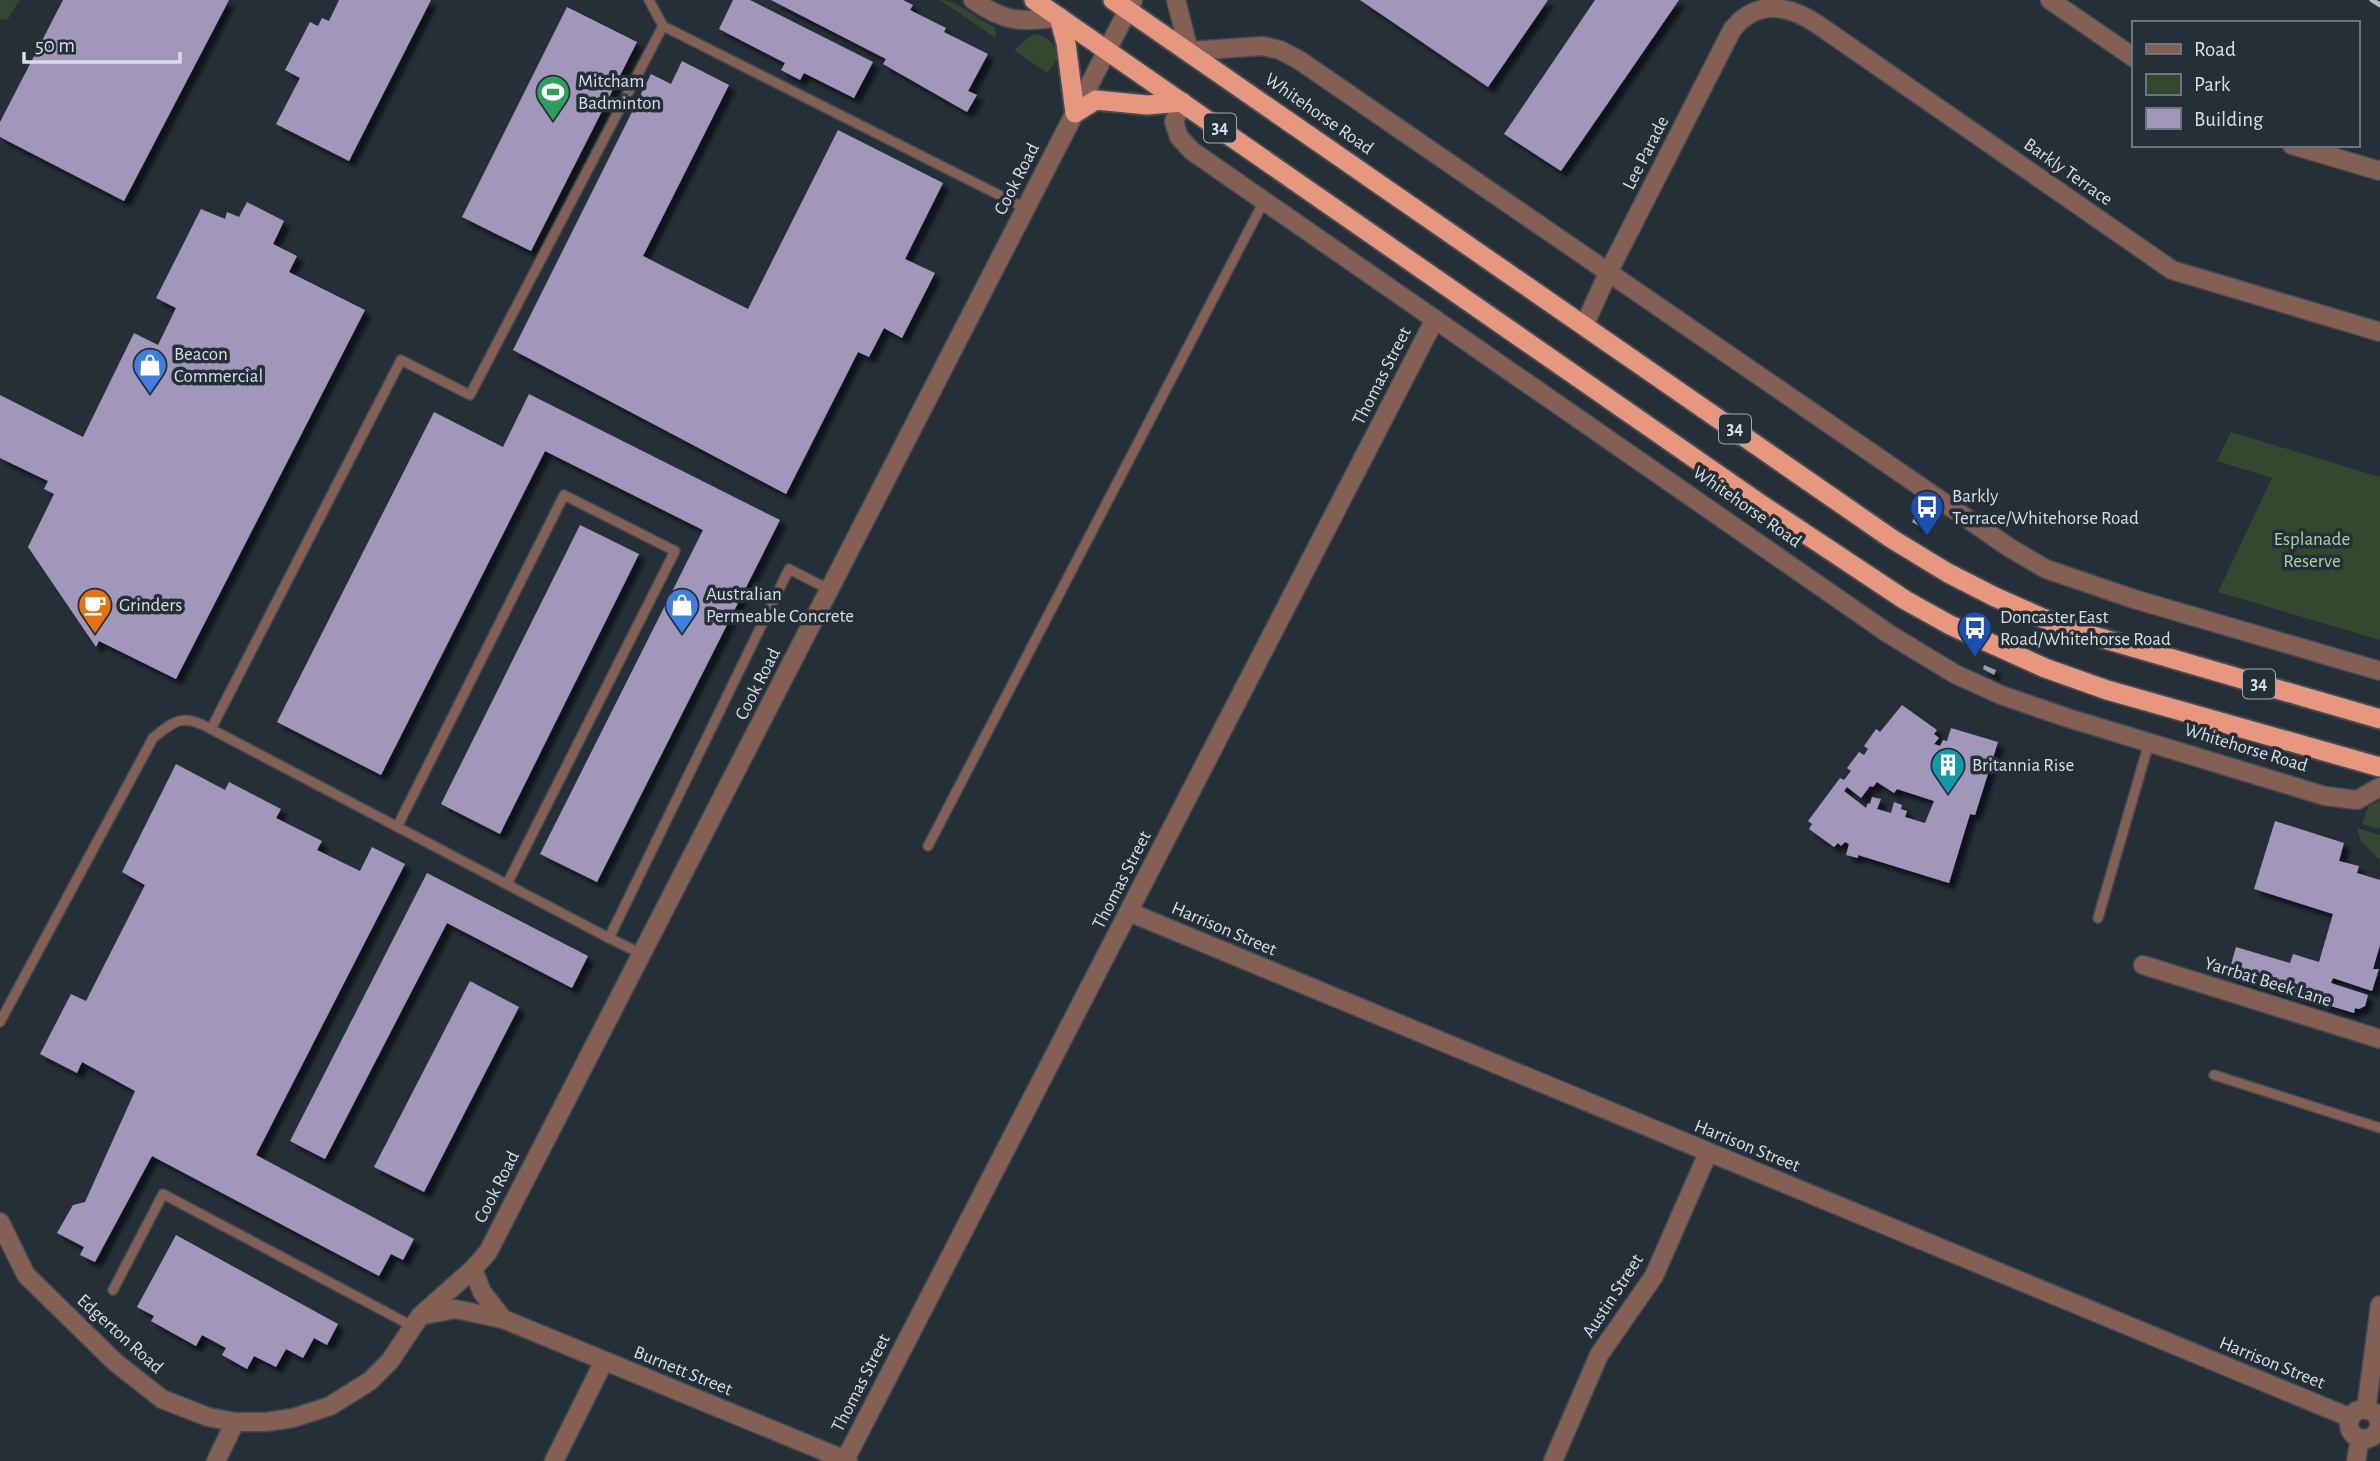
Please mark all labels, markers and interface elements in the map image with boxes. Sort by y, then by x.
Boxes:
scale bar [24,21,180,65]
legend [2132,21,2359,147]
text: 50 m [35,35,75,56]
text: Road [2194,39,2236,60]
street label: Whitehorse Road [1261,70,1377,158]
place label: Mitcham Badminton [578,72,661,113]
sports icon: Mitcham Badminton [534,73,572,122]
text: Park [2194,74,2231,95]
text: Building [2194,109,2264,130]
road number: 34 [1204,113,1236,142]
street label: Lee Parade [1619,113,1673,193]
street label: Barkly Terrace [2020,135,2116,209]
street label: Cook Road [991,140,1043,218]
street label: Thomas Street [1349,324,1415,428]
place label: Beacon Commercial [174,345,263,386]
shop icon: Beacon Commercial [131,346,169,395]
road number: 34 [1719,414,1751,444]
street label: Whitehorse Road [1689,463,1805,551]
place label: Barkly Terrace/Whitehorse Road [1952,487,2139,528]
bus stop icon: Barkly Terrace/Whitehorse Road [1908,488,1946,537]
park label: Esplanade Reserve [2274,530,2350,571]
place label: Australian Permeable Concrete [706,585,854,626]
cafe icon: Grinders [76,586,114,635]
shop icon: Australian Permeable Concrete [663,586,701,635]
place label: Grinders [119,596,182,615]
place label: Doncaster East Road/Whitehorse Road [2000,608,2171,649]
bus stop icon: Doncaster East Road/Whitehorse Road [1956,609,1994,658]
street label: Cook Road [732,645,784,723]
road number: 34 [2243,670,2275,698]
street label: Whitehorse Road [2182,720,2310,776]
building icon: Britannia Rise [1929,746,1967,795]
place label: Britannia Rise [1972,756,2074,775]
street label: Thomas Street [1089,828,1155,932]
street label: Harrison Street [1169,898,1279,960]
street label: Yarrbat Beek Lane [2202,954,2334,1010]
street label: Harrison Street [1692,1116,1802,1176]
street label: Cook Road [471,1148,523,1226]
street label: Austin Street [1579,1251,1647,1341]
street label: Edgerton Road [73,1291,167,1377]
street label: Thomas Street [828,1331,894,1435]
street label: Harrison Street [2217,1333,2327,1393]
street label: Burnett Street [631,1343,735,1399]

